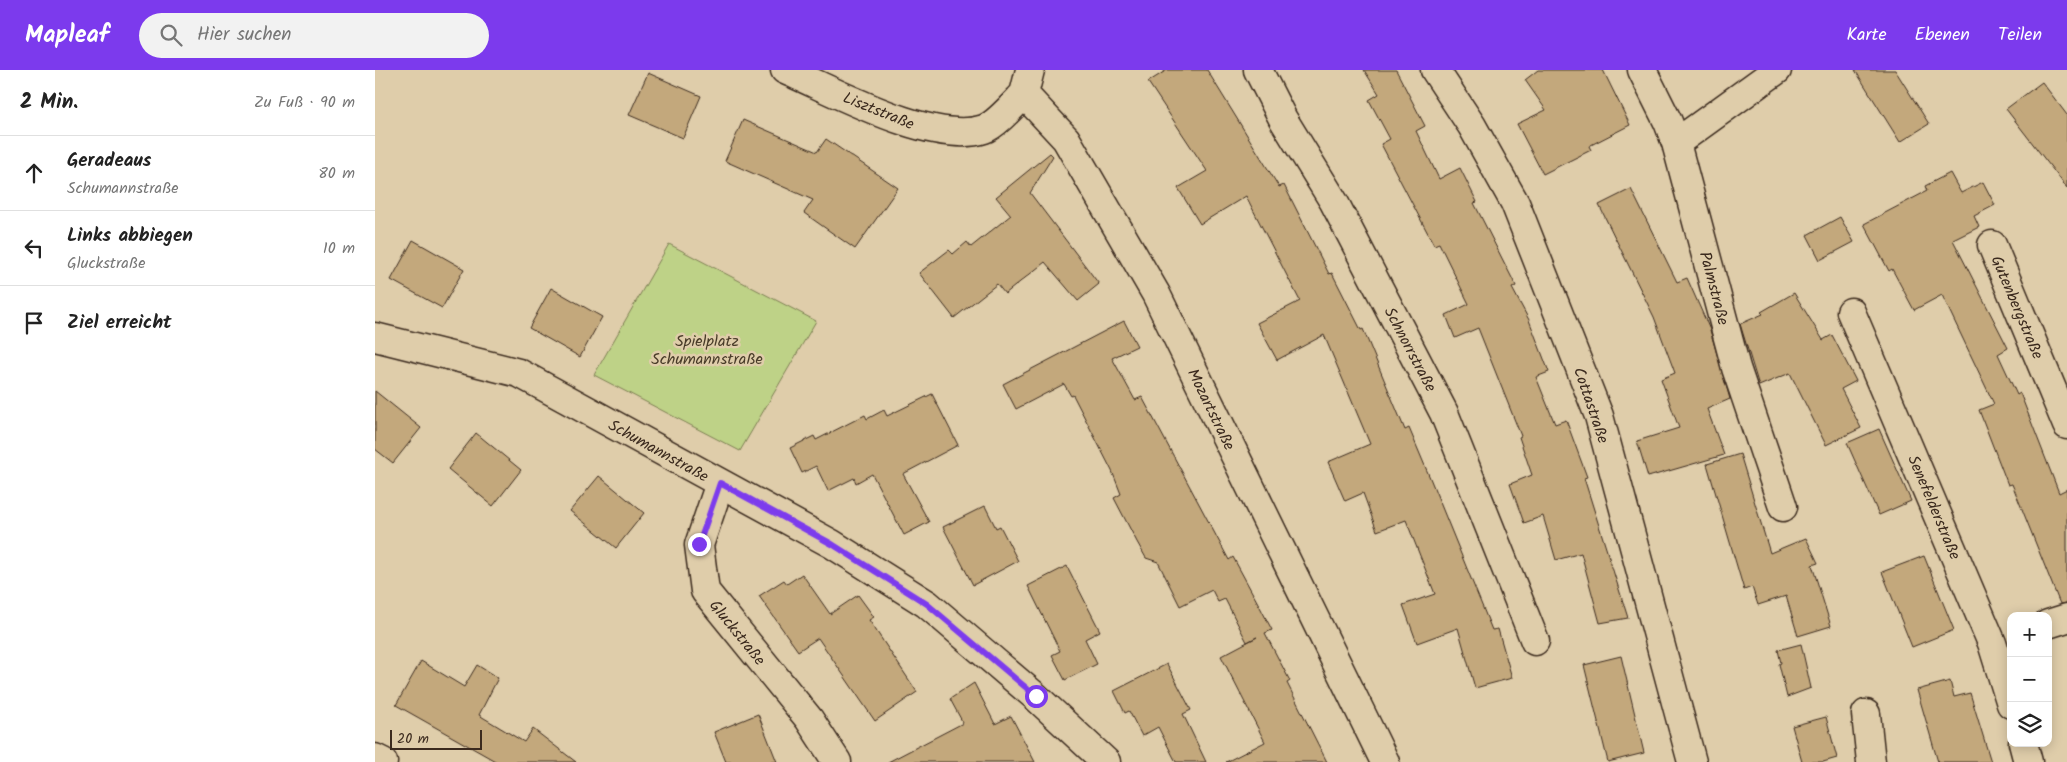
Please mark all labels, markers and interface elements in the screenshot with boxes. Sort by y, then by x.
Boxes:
search box [139,13,489,58]
text: Mapleaf [25,16,109,55]
text: Hier suchen [197,20,291,50]
icon: search [157,21,185,49]
text: Karte [1846,21,1887,50]
text: Ebenen [1915,21,1970,50]
text: Teilen [1998,21,2042,50]
text: 2 Min. [20,86,78,119]
street label: Lisztstraße [839,86,918,137]
text: Zu Fuß · 90 m [254,90,355,115]
text: Geradeaus [67,146,152,176]
icon: ahead [20,159,48,187]
text: 80 m [318,161,355,186]
text: Schumannstraße [67,176,179,201]
text: Links abbiegen [67,221,193,251]
icon: left [20,234,48,262]
text: 10 m [323,236,355,261]
street label: Palmstraße [1692,249,1735,328]
text: Gluckstraße [67,251,145,276]
street label: Gutenbergstraße [1984,252,2050,363]
street label: Schnorrstraße [1377,303,1443,397]
text: Ziel erreicht [67,308,172,338]
icon: arrive [20,309,48,337]
park label: Spielplatz Schumannstraße [651,329,763,372]
street label: Cottastraße [1566,364,1615,447]
street label: Mozartstraße [1180,365,1241,455]
street label: Schumannstraße [603,413,713,489]
street label: Senefelderstraße [1900,451,1967,564]
route end [688,533,711,556]
street label: Gluckstraße [702,595,771,671]
map controls [2007,612,2052,747]
button: + [2007,612,2052,657]
button: − [2007,657,2052,702]
route start [1025,685,1048,708]
button: layers [2007,702,2052,747]
scale bar [390,727,483,750]
text: 20 m [397,728,429,750]

